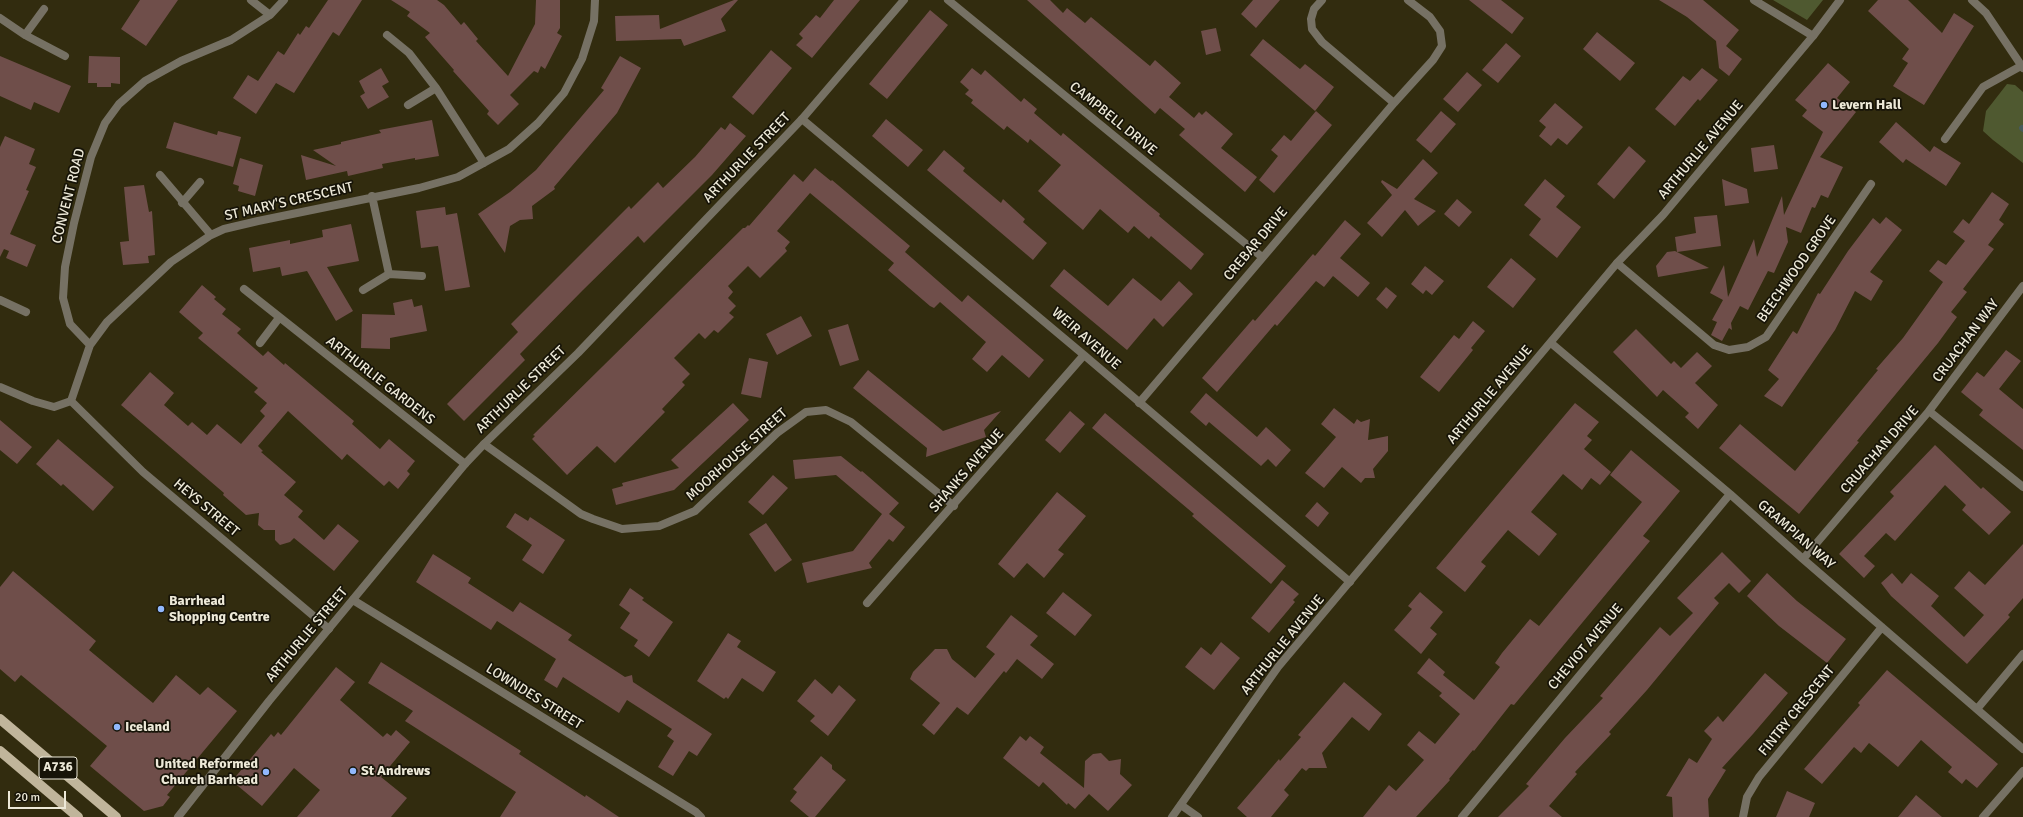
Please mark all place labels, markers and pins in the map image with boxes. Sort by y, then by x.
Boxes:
place label: Levern Hall [1832,97,1901,113]
marker: Levern Hall [1819,100,1829,110]
place label: Barrhead Shopping Centre [169,593,270,626]
marker: Barrhead Shopping Centre [156,604,166,614]
place label: Iceland [125,719,170,735]
marker: Iceland [112,722,122,732]
place label: United Reformed Church Barhead [155,756,258,788]
place label: St Andrews [361,763,430,779]
marker: St Andrews [348,766,358,776]
marker: United Reformed Church Barhead [261,767,271,777]

